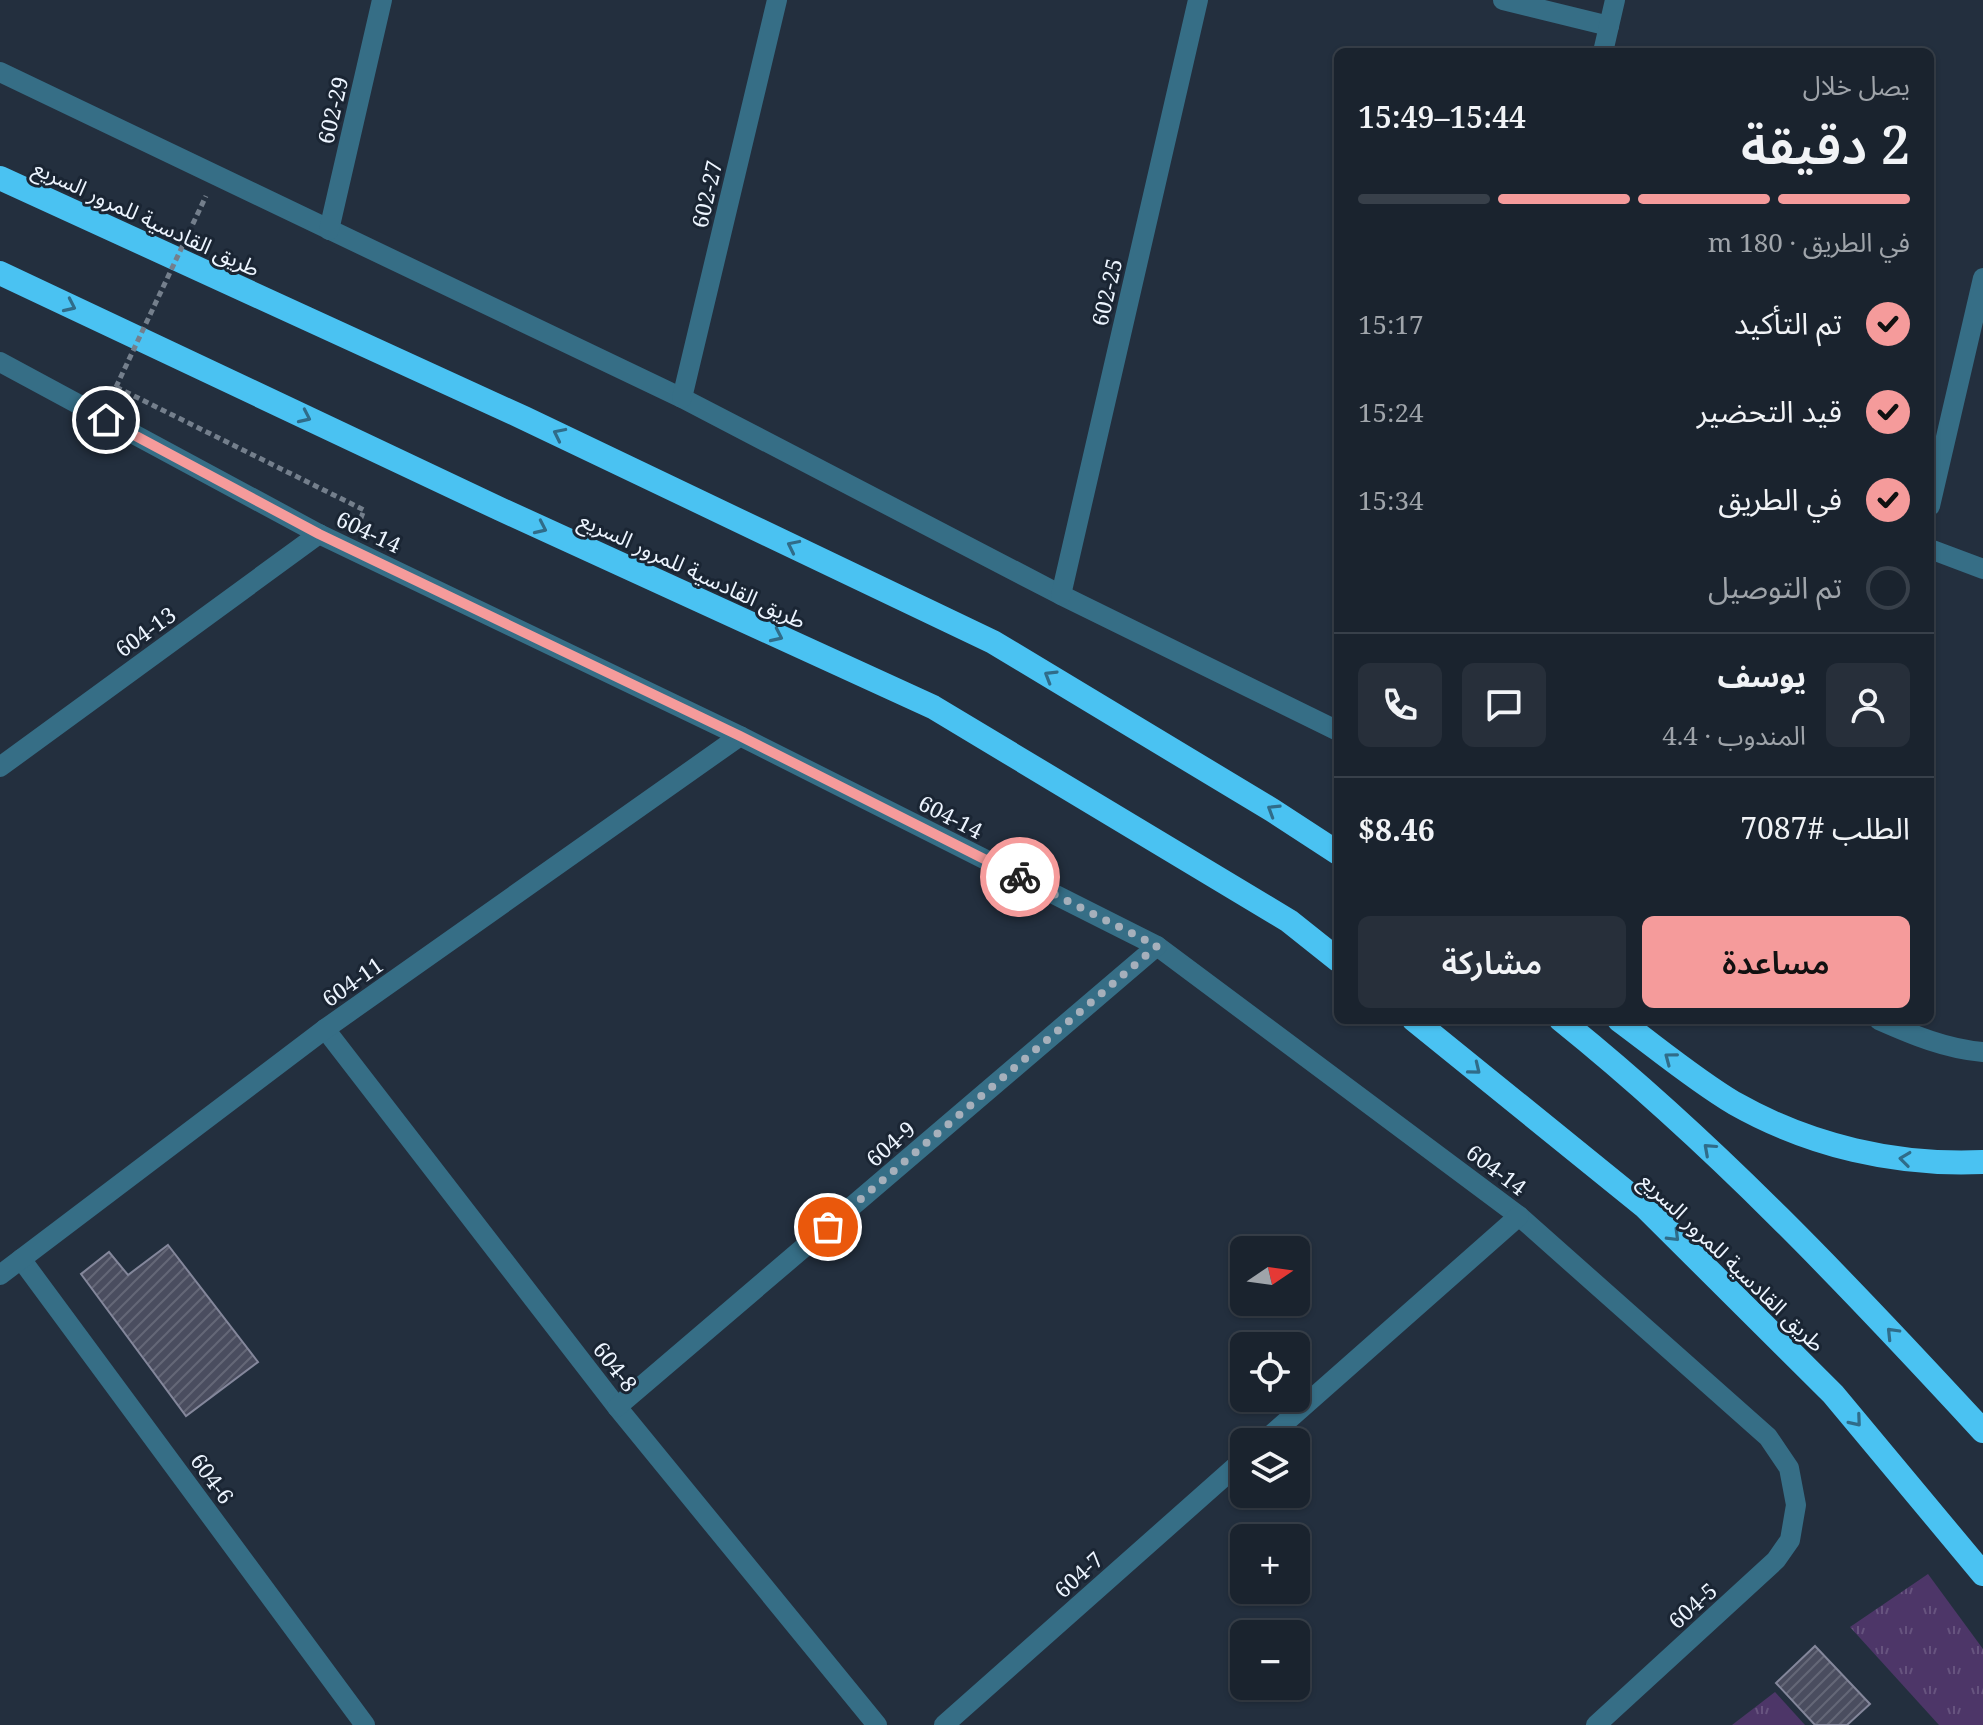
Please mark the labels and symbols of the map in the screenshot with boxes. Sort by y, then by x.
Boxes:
street label: 602-29 [310,73,354,147]
street label: طريق القادسية للمرور السريع [27,151,265,286]
street label: 602-27 [684,157,728,231]
street label: 602-25 [1084,255,1128,329]
one-way arrow [62,296,77,312]
pin [72,386,140,454]
one-way arrow [297,407,312,423]
one-way arrow [552,428,567,444]
street label: 604-14 [332,503,406,559]
street label: طريق القادسية للمرور السريع [573,503,811,638]
one-way arrow [532,518,547,534]
one-way arrow [787,540,802,556]
street label: 604-13 [109,599,181,663]
one-way arrow [769,626,783,642]
one-way arrow [1044,670,1059,686]
street label: 604-14 [914,787,988,845]
one-way arrow [1267,805,1282,820]
courier [980,837,1060,917]
street label: 604-11 [315,949,389,1013]
one-way arrow [1664,1053,1678,1068]
one-way arrow [1465,1059,1480,1073]
street label: 604-9 [859,1113,921,1173]
street label: 604-14 [1461,1136,1533,1202]
one-way arrow [1703,1144,1718,1158]
one-way arrow [1898,1151,1912,1168]
street label: طريق القادسية للمرور السريع [1632,1164,1832,1360]
pin [794,1193,862,1261]
one-way arrow [1664,1227,1679,1241]
north arrow [1230,1236,1310,1316]
one-way arrow [1888,1327,1902,1342]
street label: 604-8 [587,1335,645,1397]
one-way arrow [1846,1412,1861,1427]
street label: 604-6 [184,1447,242,1509]
street label: 604-7 [1047,1544,1109,1604]
street label: 604-5 [1661,1575,1723,1635]

